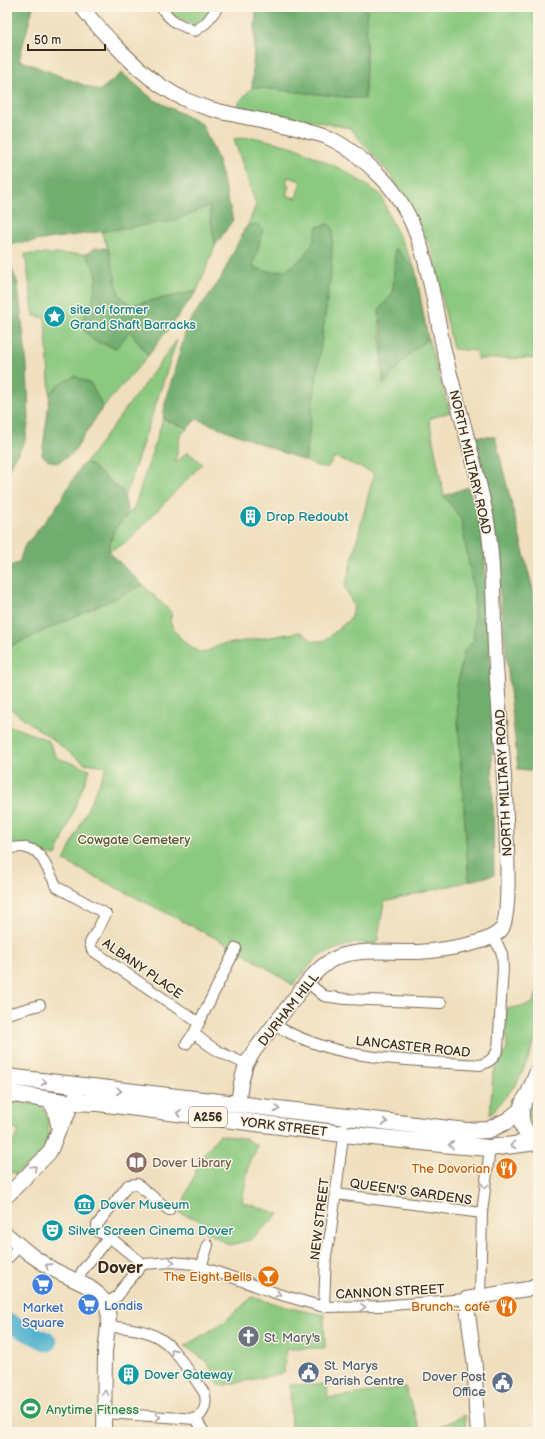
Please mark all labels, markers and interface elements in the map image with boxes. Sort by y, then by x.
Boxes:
scale bar [28,26,105,52]
text: 50 m [34,33,61,48]
place label: site of former Grand Shaft Barracks [70,302,197,333]
place icon: site of former Grand Shaft Barracks [41,303,67,329]
street label: NORTH MILITARY ROAD [446,389,494,536]
building icon: Drop Redoubt [237,503,263,529]
place label: Drop Redoubt [266,509,348,525]
street label: NORTH MILITARY ROAD [492,709,516,857]
park label: Cowgate Cemetery [78,832,191,848]
street label: ALBANY PLACE [99,935,186,1003]
street label: DURHAM HILL [255,969,323,1050]
street label: LANCASTER ROAD [355,1033,471,1061]
one-way arrow [41,1077,47,1086]
one-way arrow [116,1086,122,1095]
one-way arrow [274,1104,280,1113]
road number: A256 [189,1107,227,1127]
one-way arrow [176,1109,182,1118]
street label: YORK STREET [239,1114,328,1140]
one-way arrow [382,1117,388,1126]
one-way arrow [510,1140,516,1149]
one-way arrow [448,1141,454,1150]
library icon: Dover Library [124,1149,150,1175]
place label: Dover Library [152,1155,232,1171]
restaurant icon: The Dovorian [493,1155,519,1181]
place label: The Dovorian [412,1161,490,1177]
one-way arrow [29,1165,37,1173]
street label: QUEEN'S GARDENS [349,1175,473,1209]
street label: NEW STREET [307,1177,333,1261]
one-way arrow [481,1183,490,1189]
museum icon: Dover Museum [72,1191,98,1217]
place label: Dover Museum [100,1197,189,1213]
theatre icon: Silver Screen Cinema Dover [40,1217,66,1243]
place label: Silver Screen Cinema Dover [68,1223,233,1239]
district label: Dover [97,1258,143,1278]
one-way arrow [169,1258,175,1267]
one-way arrow [45,1263,52,1271]
bar icon: The Eight Bells [255,1263,281,1289]
place label: The Eight Bells [163,1269,253,1285]
supermarket icon: Market Square [30,1272,56,1298]
street label: CANNON STREET [335,1281,445,1303]
one-way arrow [274,1289,281,1298]
supermarket icon: Londis [76,1292,102,1318]
restaurant icon: Brunch... café [493,1293,519,1319]
place label: Londis [104,1298,143,1314]
place label: Brunch... café [411,1299,490,1315]
place label: Market Square [22,1300,64,1331]
one-way arrow [360,1303,366,1311]
church icon: St. Mary's [236,1324,262,1350]
place label: St. Mary's [264,1330,321,1346]
one-way arrow [171,1348,178,1355]
place label: St. Marys Parish Centre [324,1358,405,1389]
public building icon: St. Marys Parish Centre [295,1359,321,1385]
building icon: Dover Gateway [116,1361,142,1387]
place label: Dover Gateway [144,1367,233,1383]
place label: Dover Post Office [422,1369,486,1400]
public building icon: Dover Post Office [489,1370,515,1396]
one-way arrow [101,1390,109,1396]
sports icon: Anytime Fitness [17,1396,43,1422]
place label: Anytime Fitness [46,1402,139,1418]
one-way arrow [155,1412,161,1421]

